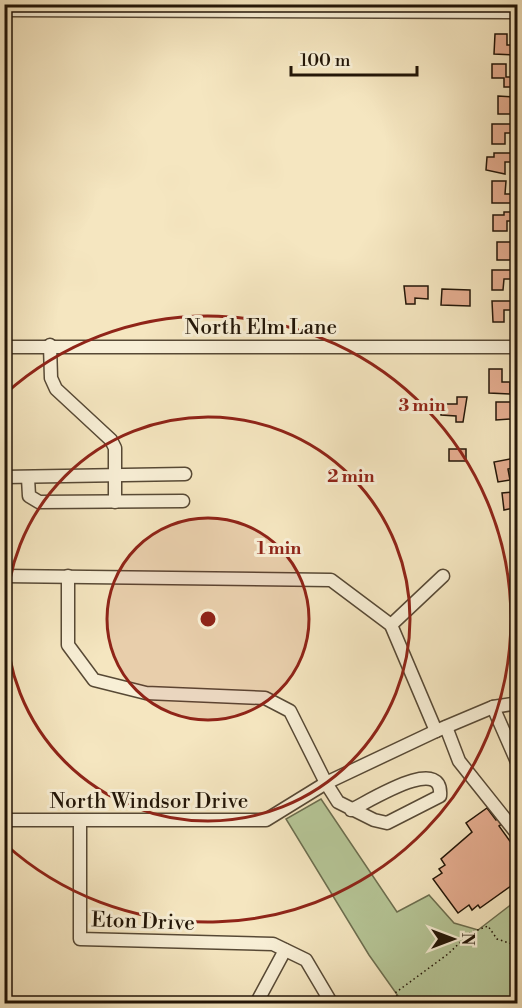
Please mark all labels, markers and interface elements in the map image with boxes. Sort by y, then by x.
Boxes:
scale bar [291,39,417,77]
text: 100 m [300,49,351,72]
street label: North Elm Lane [185,315,337,341]
text: 3 min [399,394,445,417]
text: 2 min [327,465,375,488]
text: 1 min [257,537,301,560]
centre of rings [198,609,218,629]
street label: North Windsor Drive [50,789,248,815]
street label: Eton Drive [91,907,195,937]
north arrow [423,909,483,969]
text: N [457,933,477,946]

